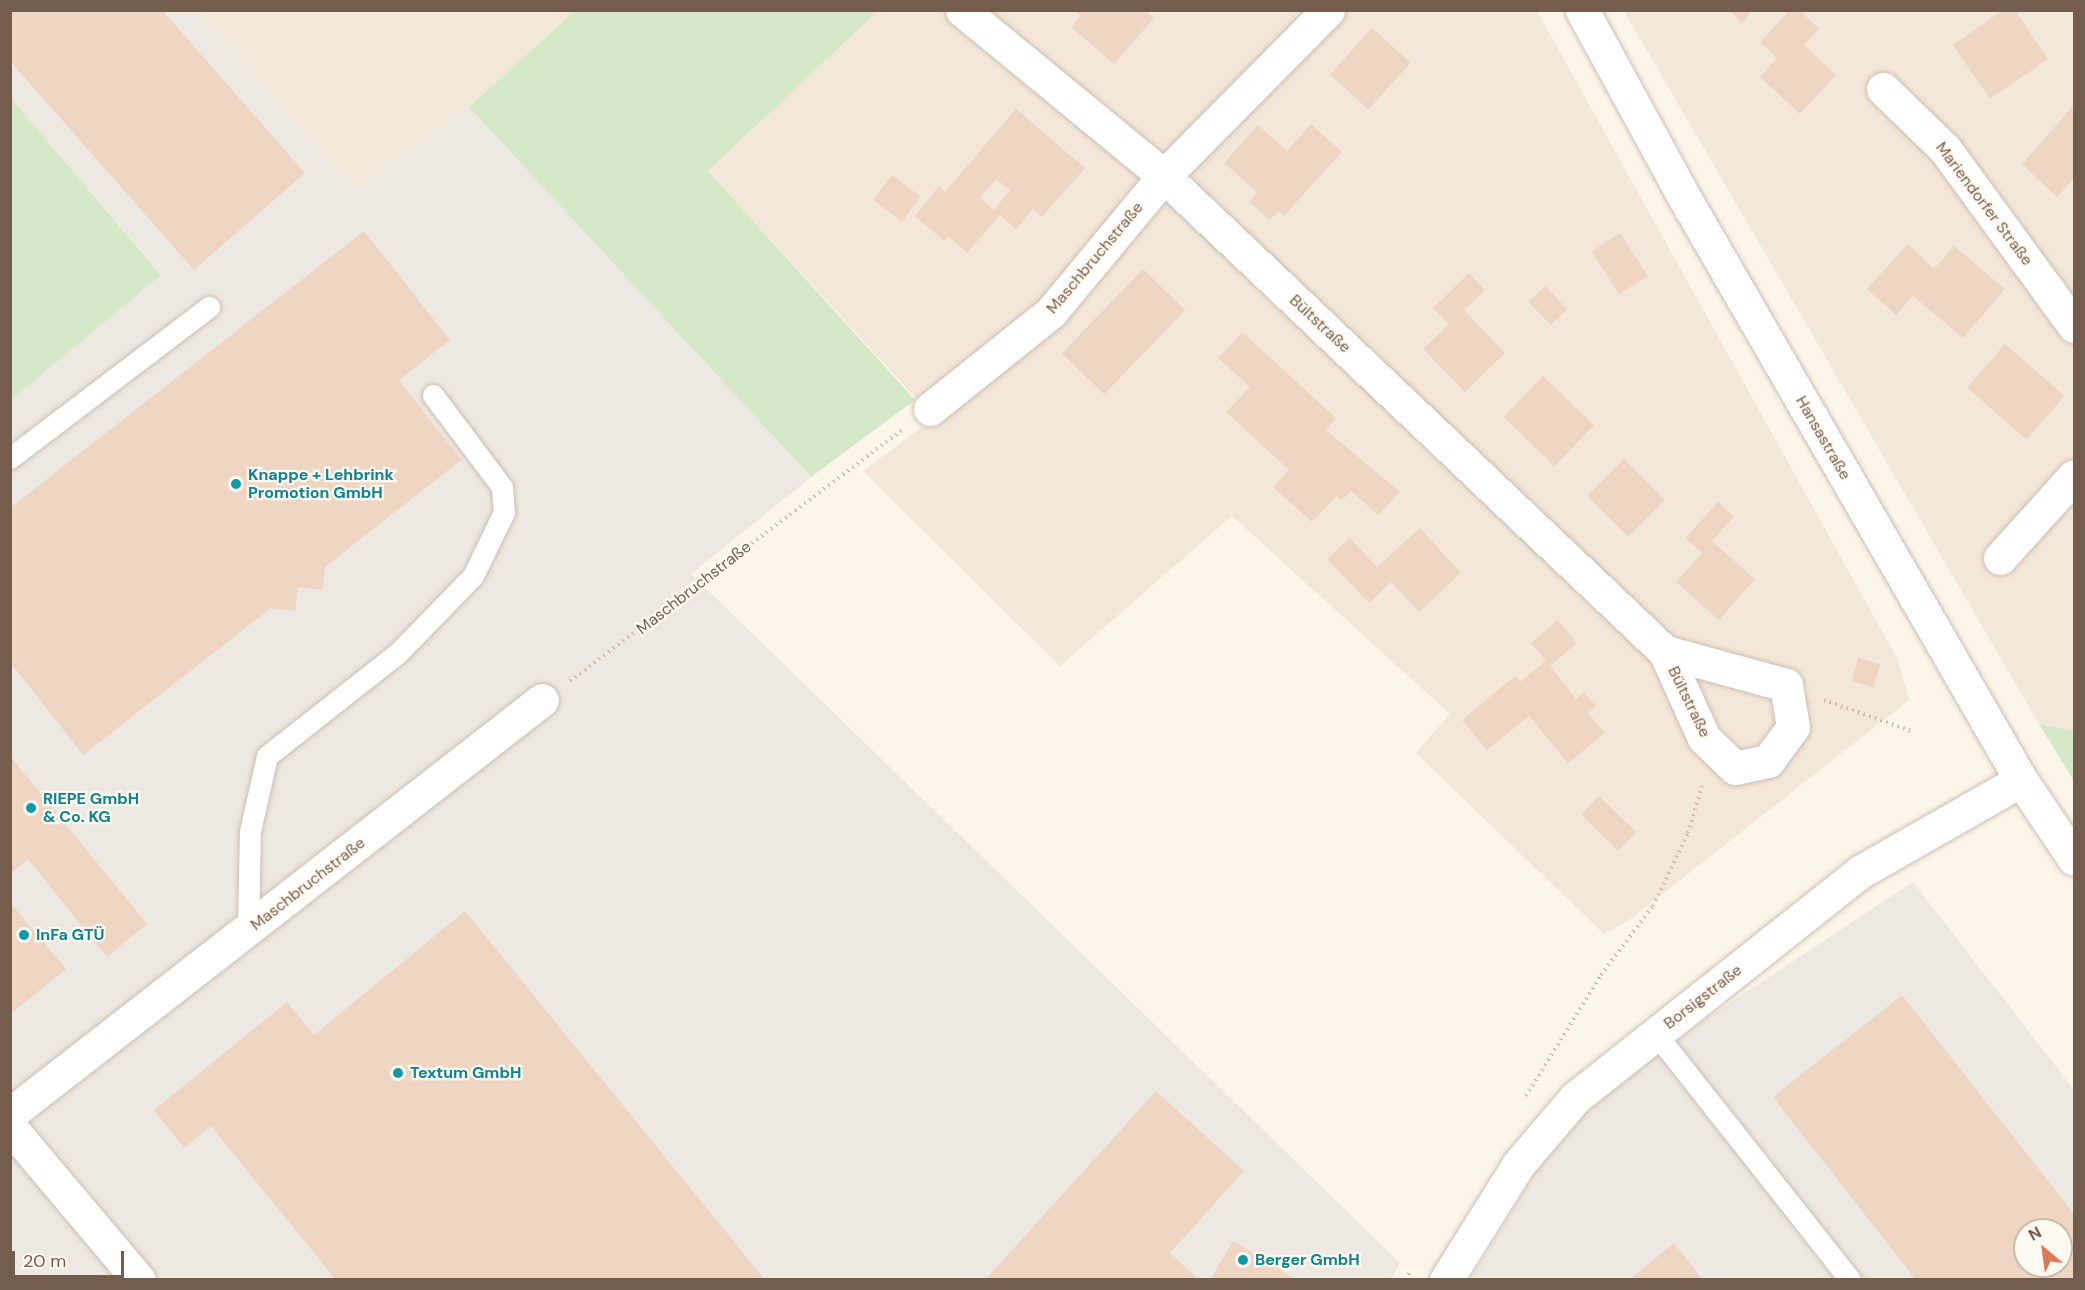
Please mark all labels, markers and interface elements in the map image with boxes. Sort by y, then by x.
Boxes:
street label: Mariendorfer Straße [1931,138,2037,270]
street label: Maschbruchstraße [1043,198,1147,318]
street label: Bültstraße [1285,291,1355,357]
street label: Hansastraße [1791,393,1855,483]
place label: Knappe + Lehbrink Promotion GmbH [248,465,394,503]
marker: Knappe + Lehbrink Promotion GmbH [229,477,243,491]
street label: Maschbruchstraße [633,537,755,639]
street label: Bültstraße [1664,663,1714,741]
place label: RIEPE GmbH & Co. KG [43,789,139,827]
marker: RIEPE GmbH & Co. KG [24,801,38,815]
street label: Maschbruchstraße [247,833,369,935]
place label: InFa GTÜ [36,925,105,945]
marker: InFa GTÜ [17,928,31,942]
street label: Borsigstraße [1660,961,1746,1033]
place label: Textum GmbH [410,1063,521,1083]
marker: Textum GmbH [391,1066,405,1080]
north arrow [2013,1218,2073,1278]
text: N [2025,1222,2045,1246]
scale bar [15,1239,128,1277]
text: 20 m [23,1249,66,1273]
place label: Berger GmbH [1255,1250,1360,1270]
marker: Berger GmbH [1236,1253,1250,1267]

